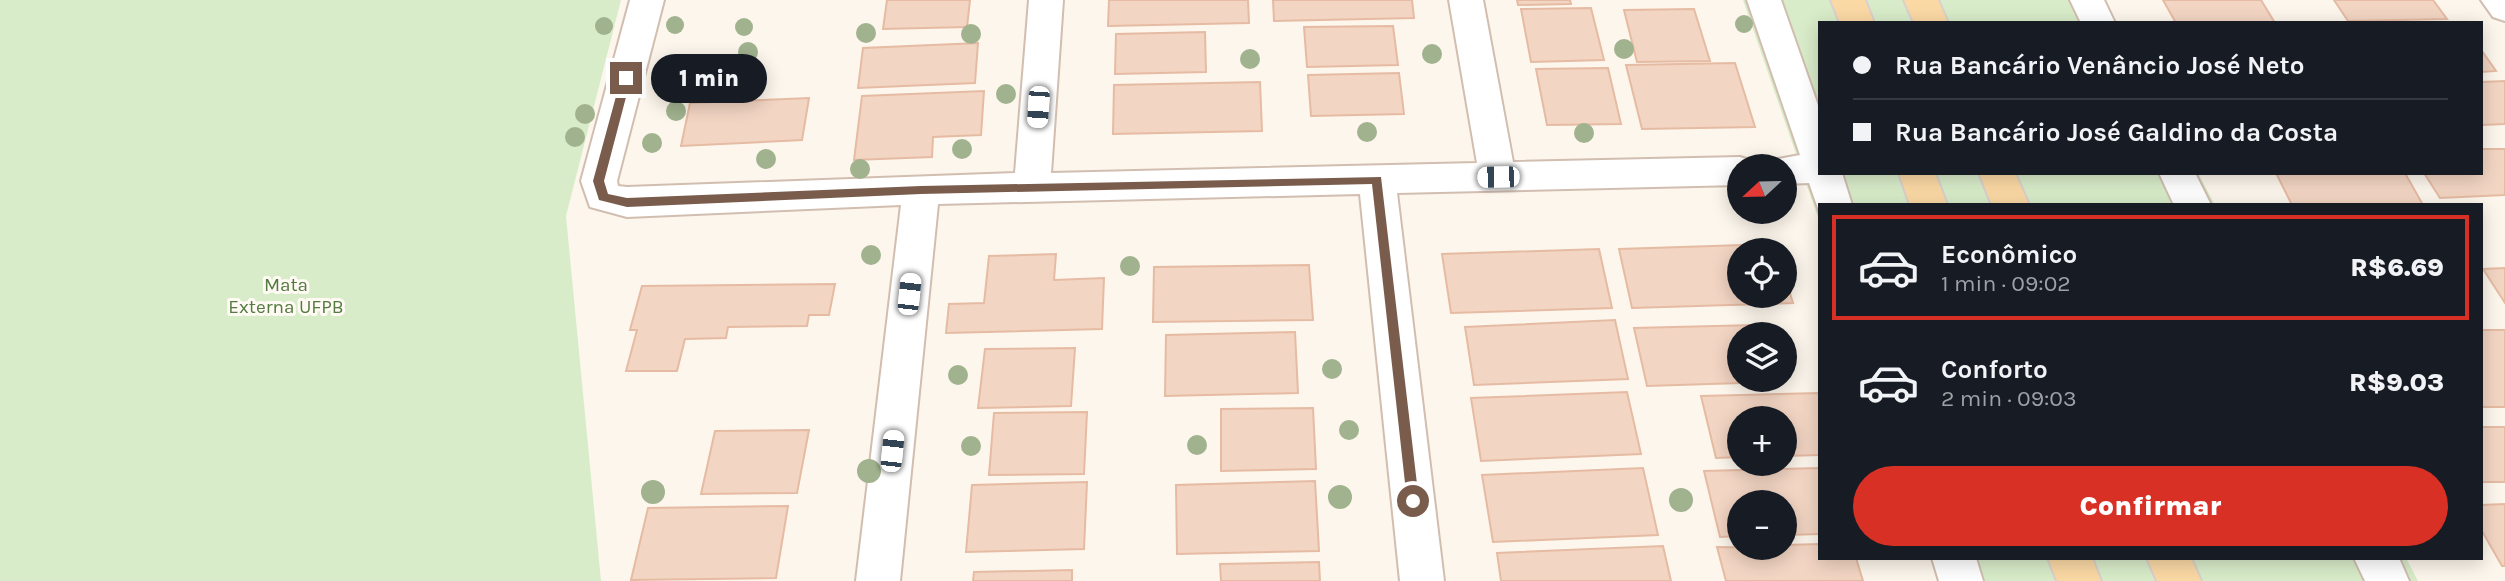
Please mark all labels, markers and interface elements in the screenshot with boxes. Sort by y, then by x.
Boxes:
text: Rua Bancário Venâncio José Neto [1895,50,2304,81]
callout: 1 min [650,54,766,102]
route end [610,62,642,94]
text: 1 min [679,65,739,92]
car [1027,85,1050,129]
text: Rua Bancário José Galdino da Costa [1895,117,2338,148]
north arrow [1727,154,1797,224]
map controls [1727,154,1797,560]
car [1477,166,1520,188]
icon: car [1857,236,1920,299]
button: locate [1727,238,1797,308]
text: Econômico [1941,239,2077,270]
text: R$6.69 [2350,252,2444,283]
text: 1 min · 09:02 [1941,270,2071,297]
car [897,272,922,316]
park label: Mata Externa UFPB [228,274,344,318]
button: layers [1727,322,1797,392]
icon: car [1857,351,1920,414]
text: Conforto [1941,354,2048,385]
text: R$9.03 [2349,367,2444,398]
text: 2 min · 09:03 [1941,385,2077,412]
button: + [1727,406,1797,476]
car [880,429,905,473]
button: Confirmar [1853,466,2448,546]
route start [1397,485,1429,517]
button: − [1727,490,1797,560]

